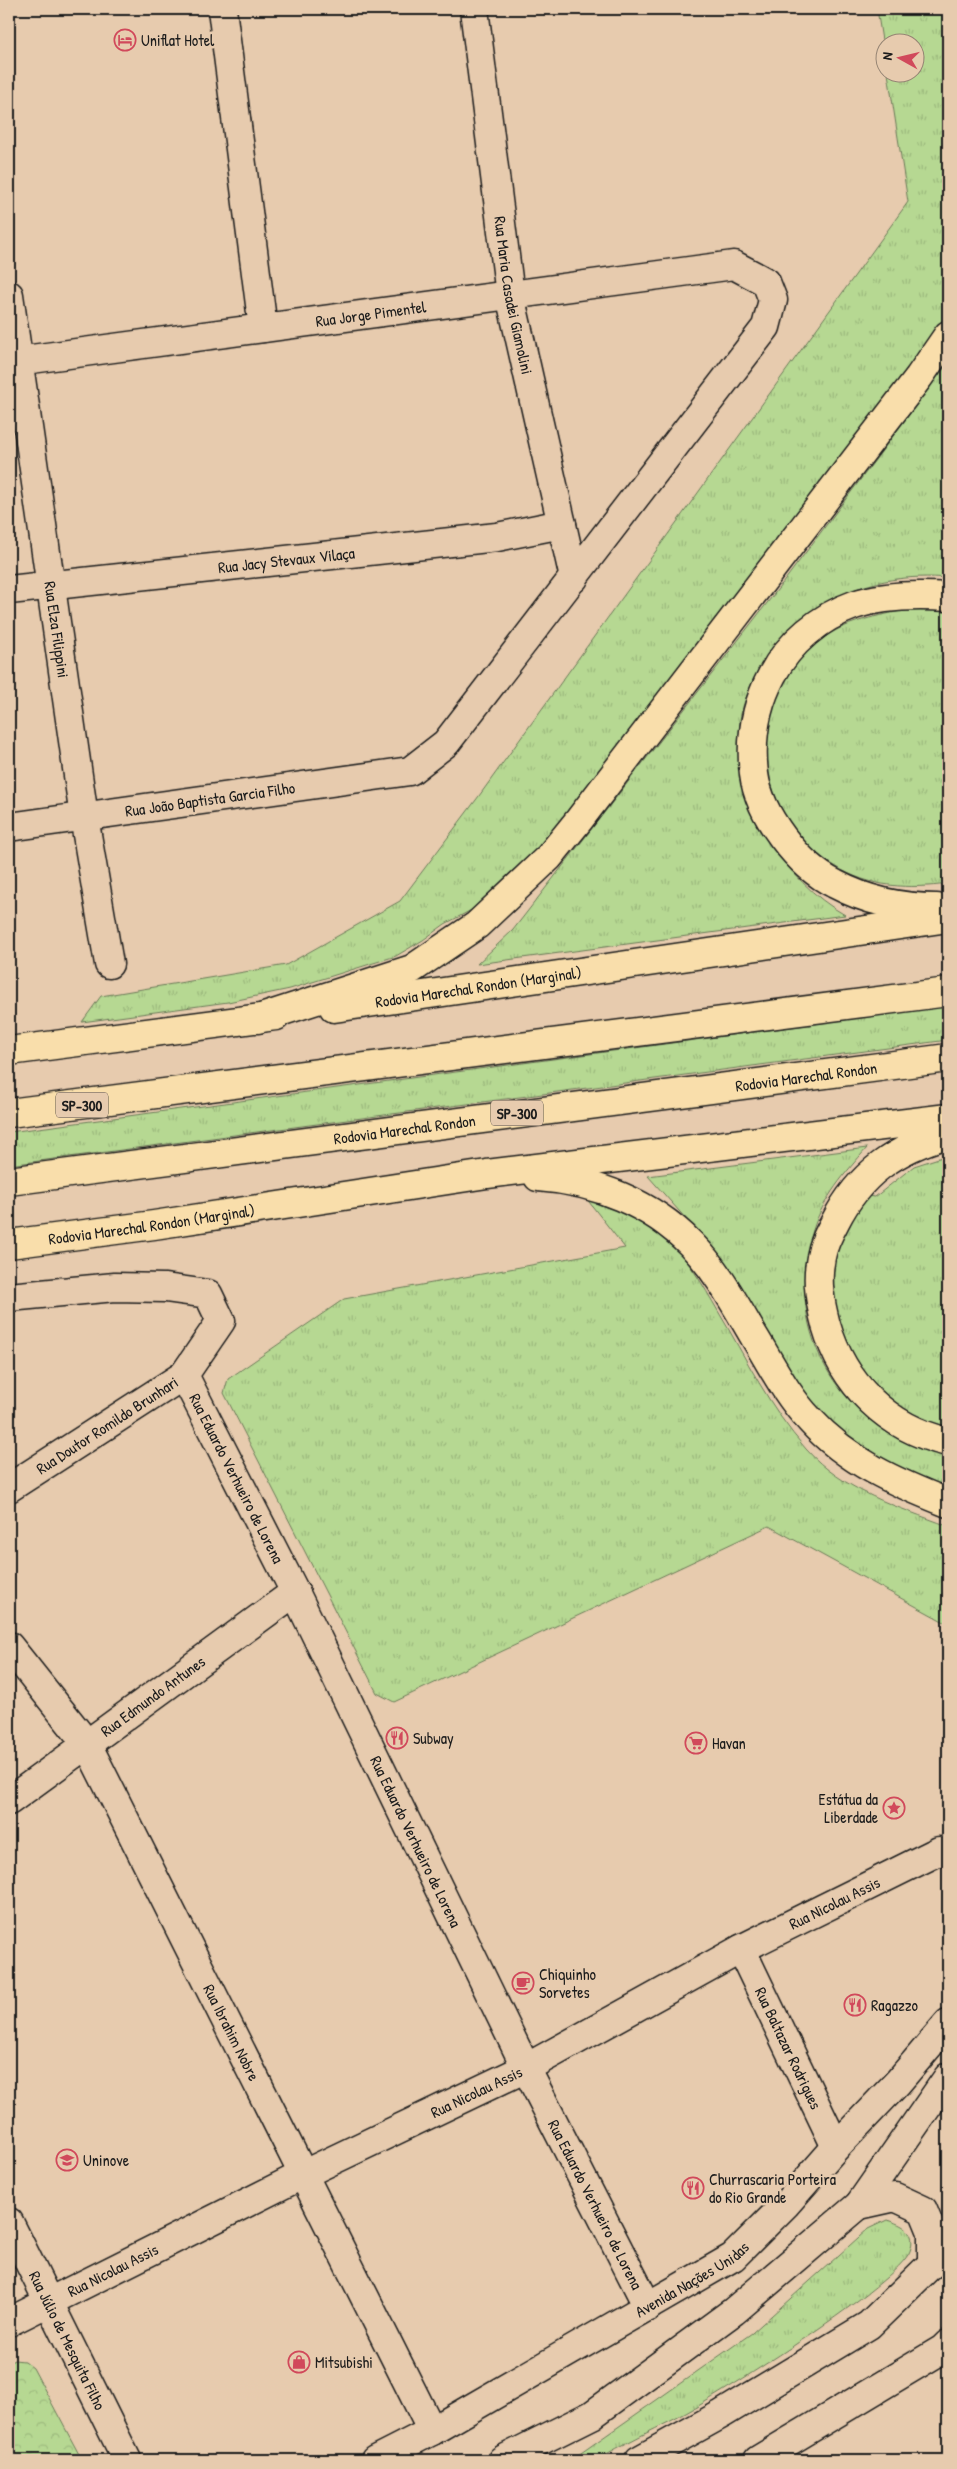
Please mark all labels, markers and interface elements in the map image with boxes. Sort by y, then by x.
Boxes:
hotel icon: Uniflat Hotel [113,28,137,52]
place label: Uniflat Hotel [141,29,215,51]
north arrow [874,32,924,82]
text: N [877,51,897,61]
street label: Rua Maria Casadei Giamolini [489,215,539,376]
street label: Rua Jorge Pimentel [314,295,428,332]
street label: Rua Jacy Stevaux Vilaça [217,542,356,578]
street label: Rua Elza Filippini [39,580,75,679]
street label: Rua João Baptista Garcia Filho [124,776,297,822]
street label: Rodovia Marechal Rondon (Marginal) [374,961,583,1013]
street label: Rodovia Marechal Rondon [734,1056,878,1097]
road number: SP-300 [56,1092,108,1118]
road number: SP-300 [491,1100,543,1126]
street label: Rodovia Marechal Rondon [332,1109,477,1149]
street label: Rodovia Marechal Rondon (Marginal) [47,1199,256,1250]
street label: Rua Doutor Romildo Brunhari [32,1371,182,1479]
street label: Rua Eduardo Verhueiro de Lorena [184,1390,289,1567]
street label: Rua Edmundo Antunes [96,1650,210,1742]
restaurant icon: Subway [385,1726,409,1750]
place label: Subway [413,1727,454,1749]
supermarket icon: Havan [684,1731,708,1755]
place label: Havan [712,1732,746,1754]
street label: Rua Eduardo Verhueiro de Lorena [365,1752,467,1931]
place label: Estátua da Liberdade [819,1788,879,1828]
place icon: Estátua da Liberdade [882,1796,906,1820]
street label: Rua Nicolau Assis [785,1871,884,1935]
place label: Chiquinho Sorvetes [539,1963,596,2003]
cafe icon: Chiquinho Sorvetes [511,1971,535,1995]
street label: Rua Ibrahim Nobre [198,1980,266,2085]
street label: Rua Baltazar Rodrigues [750,1983,827,2113]
restaurant icon: Ragazzo [843,1993,867,2017]
place label: Ragazzo [871,1994,919,2016]
street label: Rua Nicolau Assis [427,2060,526,2123]
street label: Rua Eduardo Verhueiro de Lorena [543,2116,648,2293]
school or university icon: Uninove [55,2148,79,2172]
place label: Uninove [83,2149,130,2171]
place label: Churrascaria Porteira do Rio Grande [709,2168,836,2208]
restaurant icon: Churrascaria Porteira do Rio Grande [681,2176,705,2200]
street label: Avenida Nações Unidas [631,2236,754,2322]
street label: Rua Nicolau Assis [64,2238,162,2302]
street label: Rua Júlio de Mesquita Filho [24,2267,112,2414]
shop icon: Mitsubishi [287,2350,311,2374]
place label: Mitsubishi [315,2351,373,2373]

